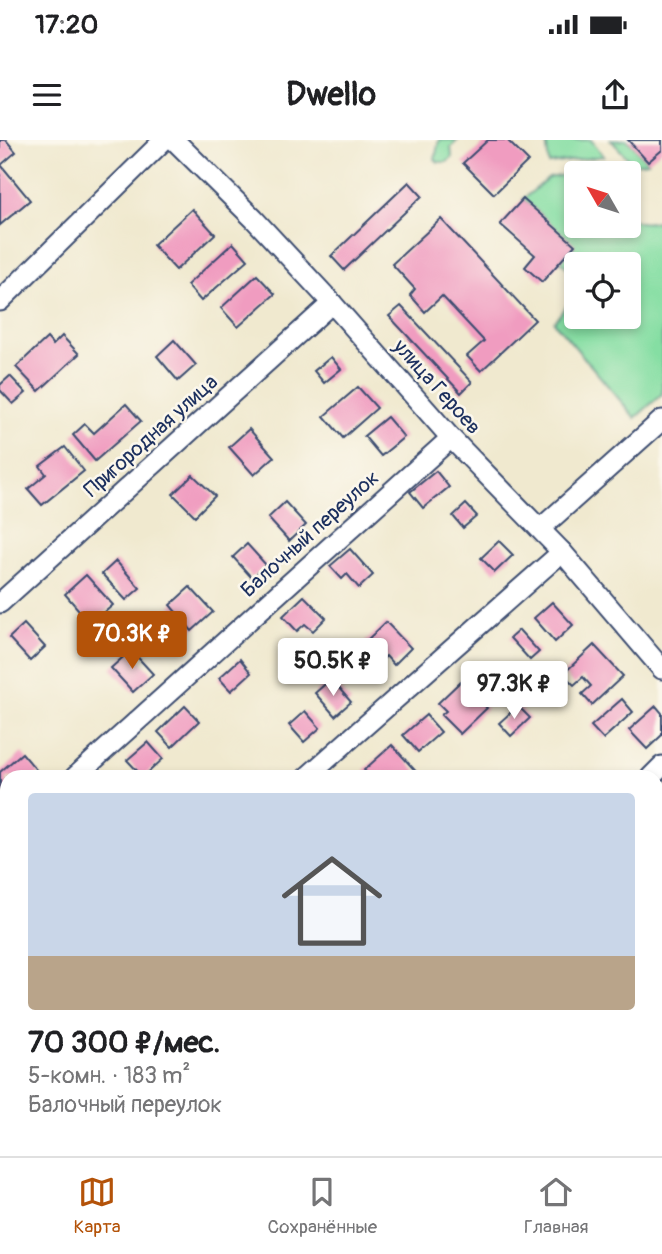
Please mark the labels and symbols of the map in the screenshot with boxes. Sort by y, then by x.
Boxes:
north arrow [564,161,640,238]
street label: улица Героев [386,333,487,440]
street label: Пригородная улица [78,369,224,503]
street label: Балочный переулок [235,465,385,603]
pin: 70.3K ₽ [67,612,197,671]
pin: 50.5K ₽ [268,638,398,698]
pin: 97.3K ₽ [449,662,579,721]

